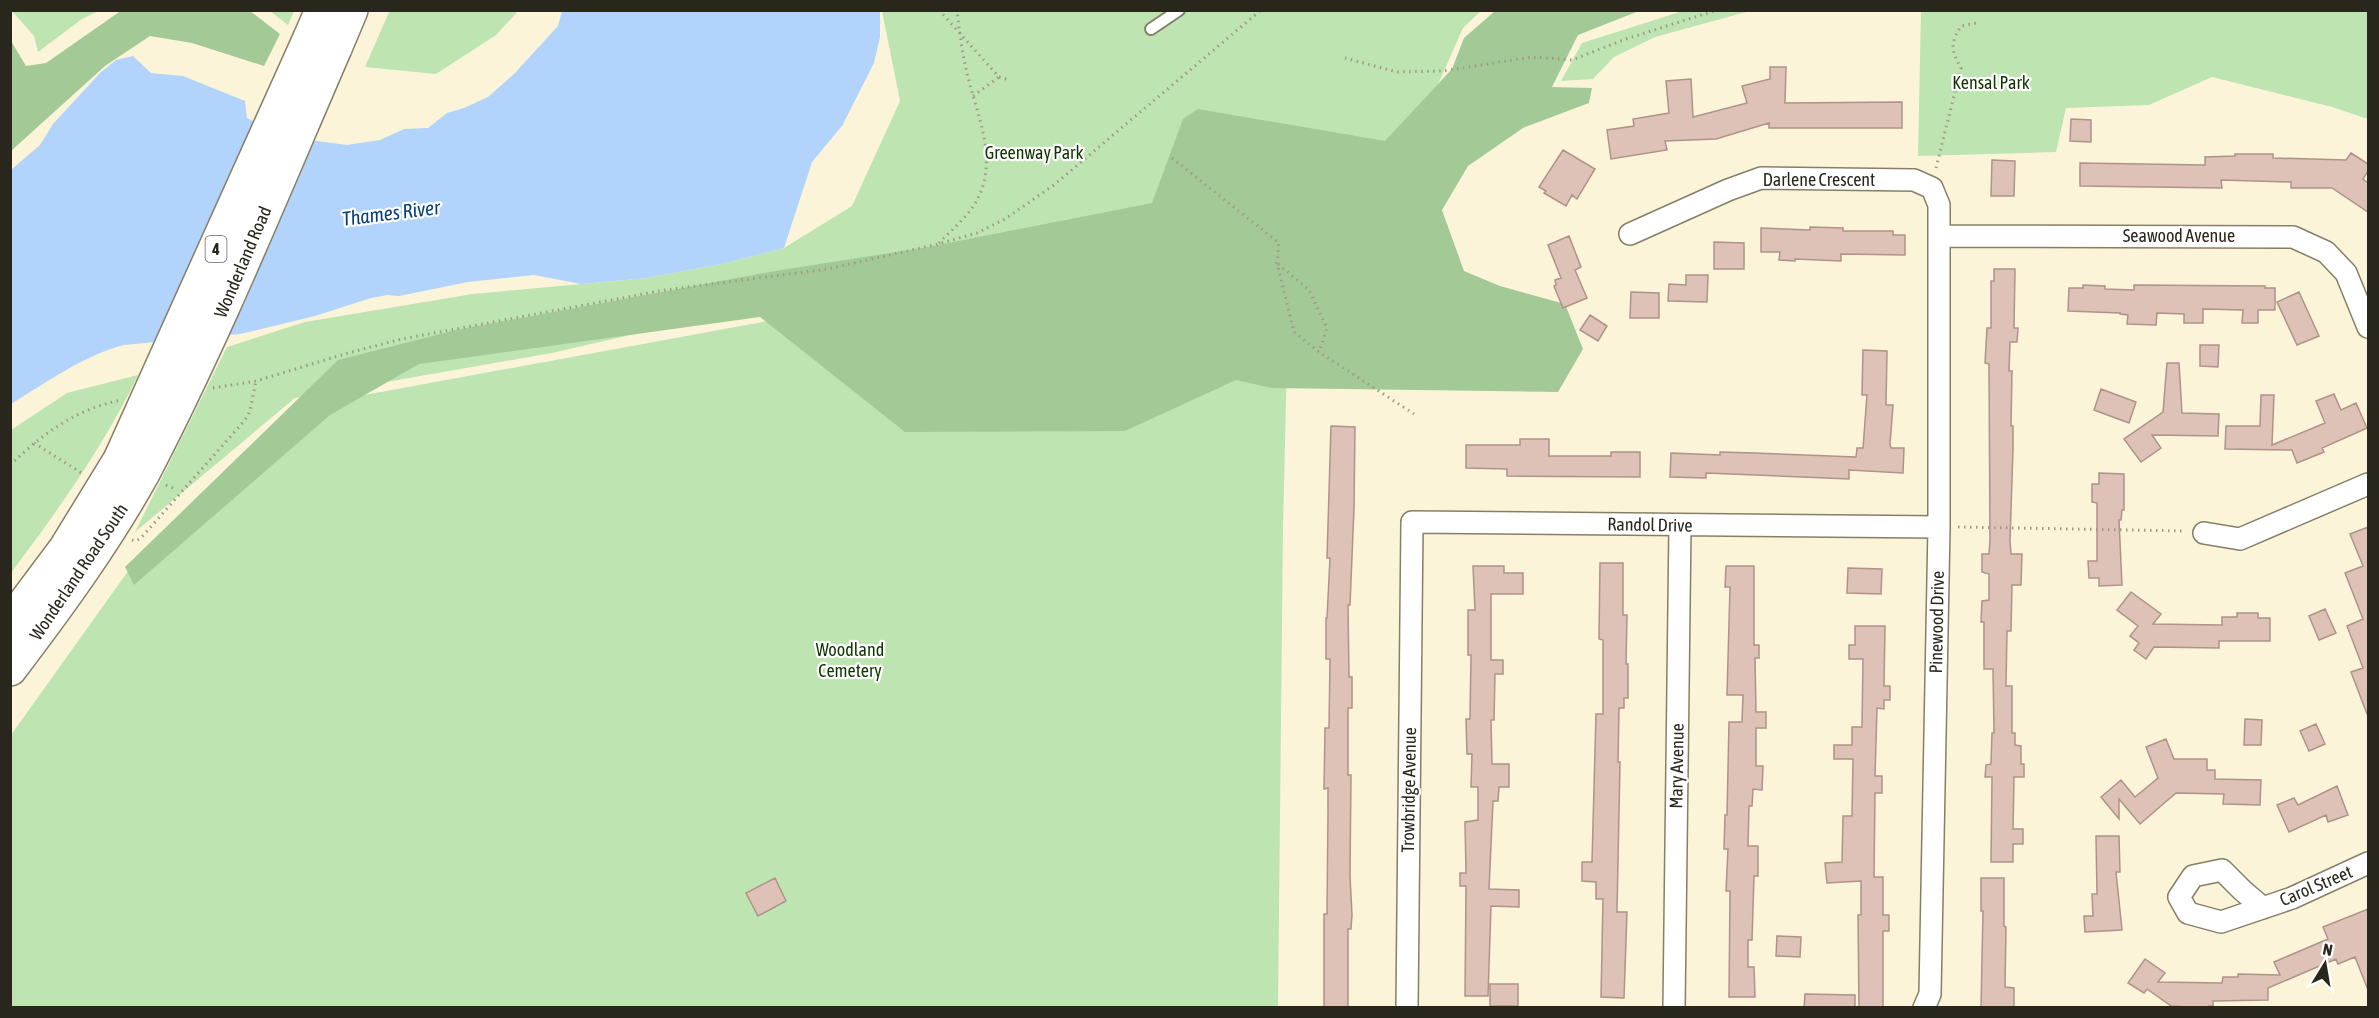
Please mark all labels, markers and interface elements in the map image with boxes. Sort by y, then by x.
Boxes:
park label: Kensal Park [1952,72,2030,93]
park label: Greenway Park [985,142,1083,163]
street label: Darlene Crescent [1763,169,1875,190]
water label: Thames River [341,195,442,230]
street label: Wonderland Road [210,203,275,321]
street label: Seawood Avenue [2123,225,2235,246]
road number: 4 [206,236,226,262]
street label: Wonderland Road South [25,500,132,644]
street label: Randol Drive [1607,513,1693,536]
street label: Pinewood Drive [1925,570,1948,674]
park label: Woodland Cemetery [816,639,884,681]
street label: Mary Avenue [1665,723,1688,809]
street label: Trowbridge Avenue [1397,727,1420,853]
street label: Carol Street [2276,861,2355,910]
north arrow [2295,934,2355,994]
text: N [2322,940,2334,959]

